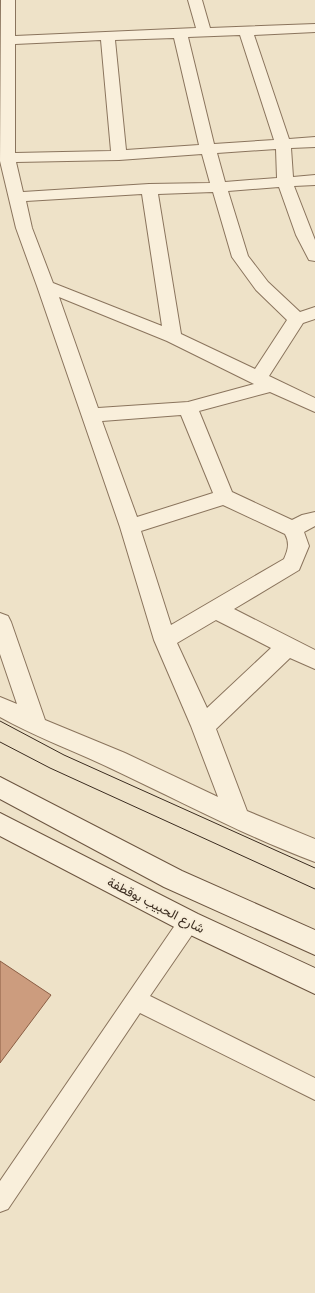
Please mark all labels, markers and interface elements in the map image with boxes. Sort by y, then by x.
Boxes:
street label: شارع الحبيب بوقطفة [104,874,207,938]

